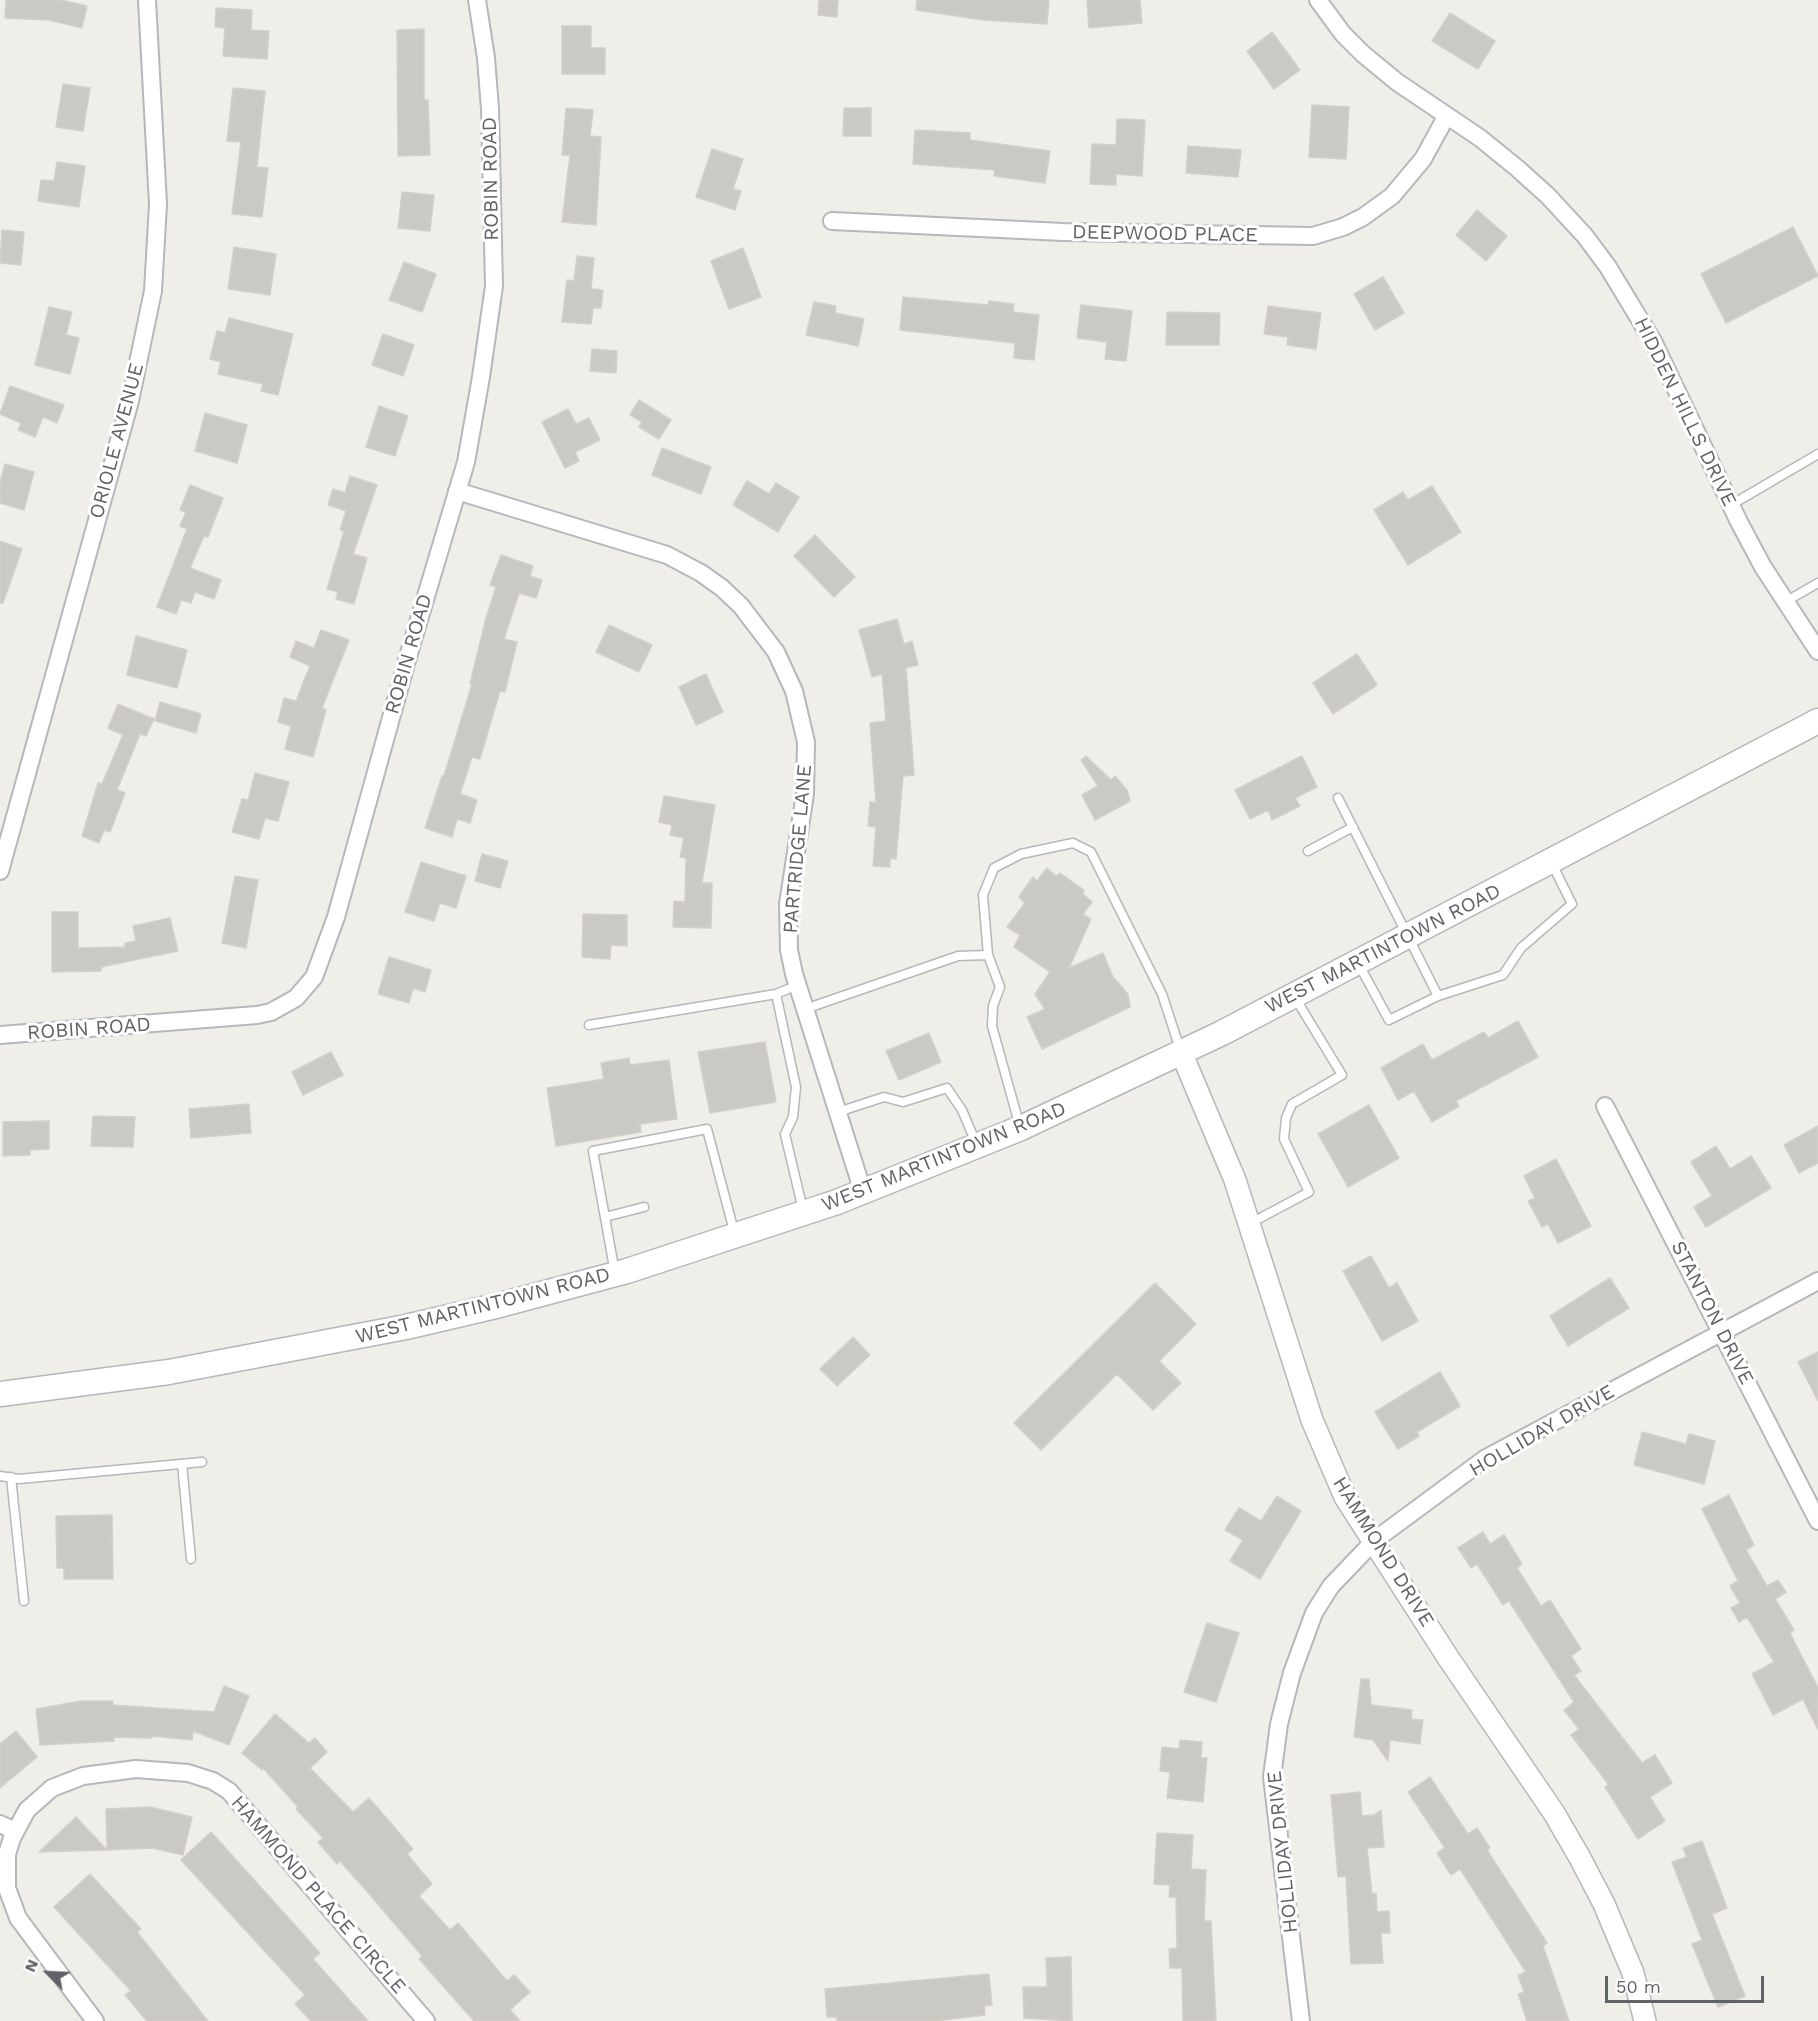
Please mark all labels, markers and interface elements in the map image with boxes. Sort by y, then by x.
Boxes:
street label: ROBIN ROAD [478,117,504,241]
street label: DEEPWOOD PLACE [1072,220,1258,248]
street label: HIDDEN HILLS DRIVE [1629,314,1741,510]
street label: ORIOLE AVENUE [85,361,149,521]
street label: ROBIN ROAD [380,591,438,717]
street label: PARTRIDGE LANE [779,763,817,935]
street label: WEST MARTINTOWN ROAD [1261,879,1505,1019]
street label: ROBIN ROAD [26,1013,152,1045]
street label: WEST MARTINTOWN ROAD [818,1097,1070,1217]
street label: STANTON DRIVE [1665,1237,1759,1389]
street label: WEST MARTINTOWN ROAD [353,1263,613,1349]
street label: HOLLIDAY DRIVE [1465,1380,1619,1482]
street label: HAMMOND DRIVE [1327,1473,1439,1631]
street label: HOLLIDAY DRIVE [1263,1770,1303,1934]
street label: HAMMOND PLACE CIRCLE [225,1791,411,1999]
north arrow [18,1943,78,2003]
text: N [20,1956,42,1975]
scale bar [1608,1964,1767,2002]
text: 50 m [1616,1976,1661,1997]

